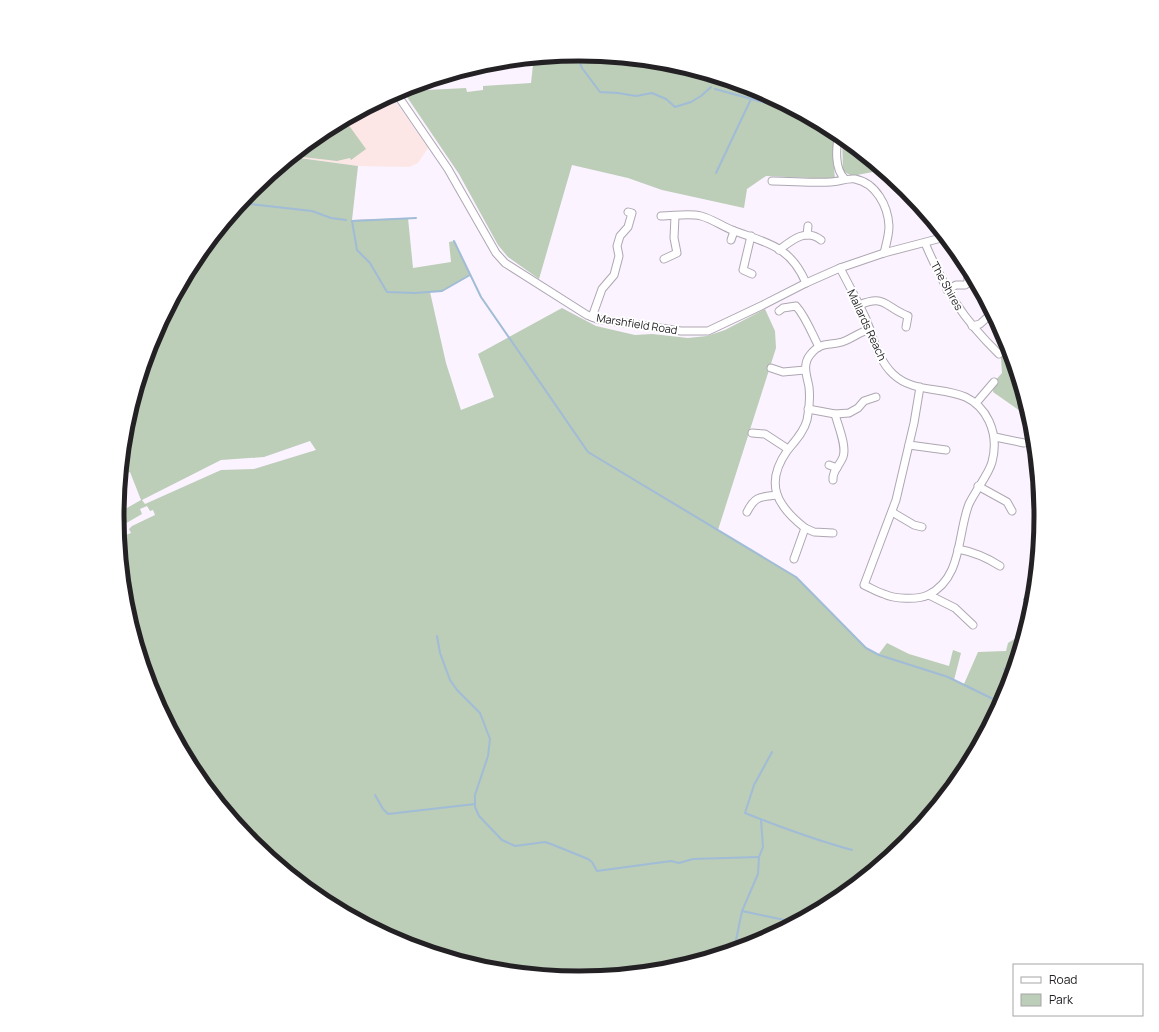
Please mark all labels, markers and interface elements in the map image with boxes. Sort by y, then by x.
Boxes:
street label: The Shires [928,259,967,313]
street label: Mallards Reach [844,287,891,363]
street label: Marshfield Road [595,310,679,337]
legend [1013,964,1143,1016]
text: Road [1049,971,1077,988]
text: Park [1049,991,1074,1008]

